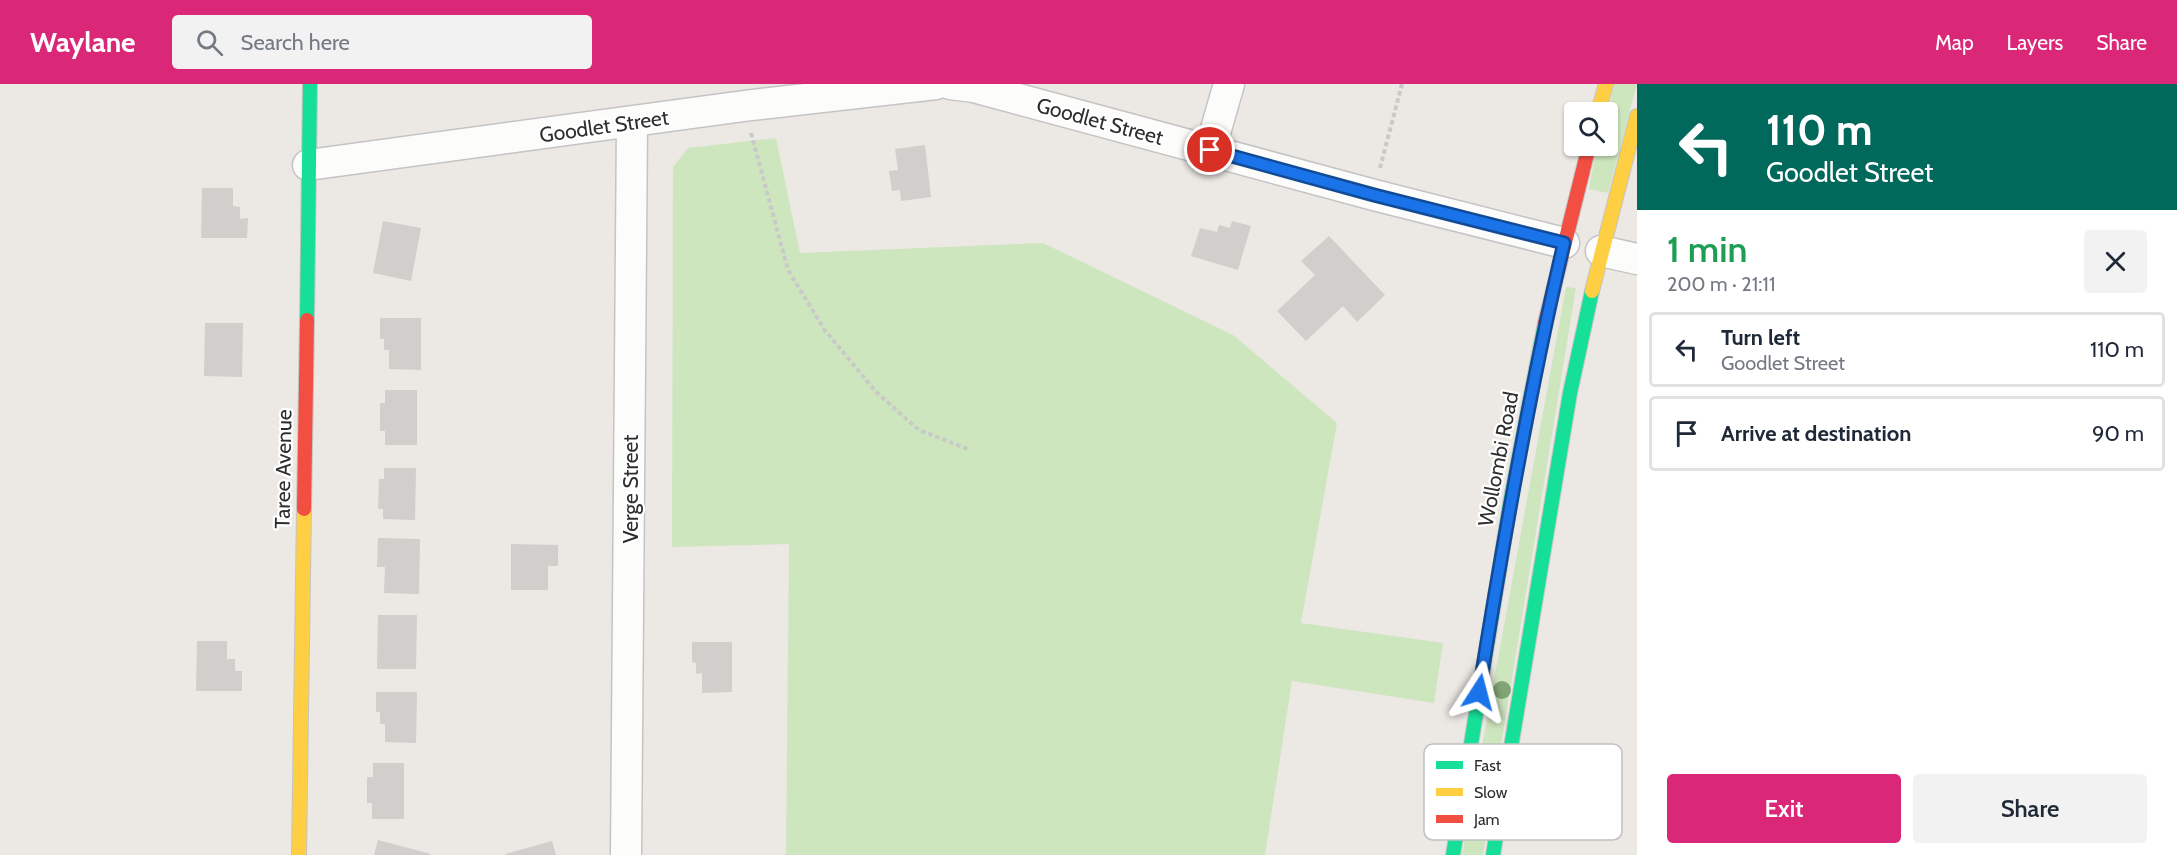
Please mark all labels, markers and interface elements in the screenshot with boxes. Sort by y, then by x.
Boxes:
search box [172,15,592,69]
text: Waylane [30,25,136,59]
icon: search [193,26,226,59]
text: Search here [241,29,350,56]
text: Map [1935,30,1974,55]
text: Layers [2007,30,2063,55]
text: Share [2096,30,2147,55]
street label: Goodlet Street [1034,92,1166,150]
map controls [1564,102,1618,156]
button: search [1564,102,1618,156]
text: 110 m [1766,104,1873,156]
street label: Goodlet Street [538,105,670,147]
icon: left [1667,108,1745,186]
pin [1184,124,1235,175]
icon: arrive [1193,133,1226,166]
text: Goodlet Street [1766,156,1933,189]
text: 1 min [1667,227,1747,271]
button: close [2084,230,2147,293]
text: 200 m · 21:11 [1667,272,1775,296]
text: Turn left [1721,324,1800,351]
icon: left [1670,333,1703,366]
text: 110 m [2090,336,2144,363]
text: Goodlet Street [1721,351,1845,375]
street label: Wollombi Road [1473,389,1523,529]
street label: Taree Avenue [269,409,297,529]
icon: arrive [1670,417,1703,450]
text: Arrive at destination [1721,420,1911,447]
text: 90 m [2092,420,2144,447]
street label: Verge Street [618,435,643,543]
position arrow [1447,660,1511,724]
legend [1424,744,1622,840]
text: Fast [1474,756,1502,775]
button: Exit [1667,774,1901,843]
button: Share [1913,774,2147,843]
text: Slow [1474,783,1508,802]
text: Jam [1473,810,1500,829]

